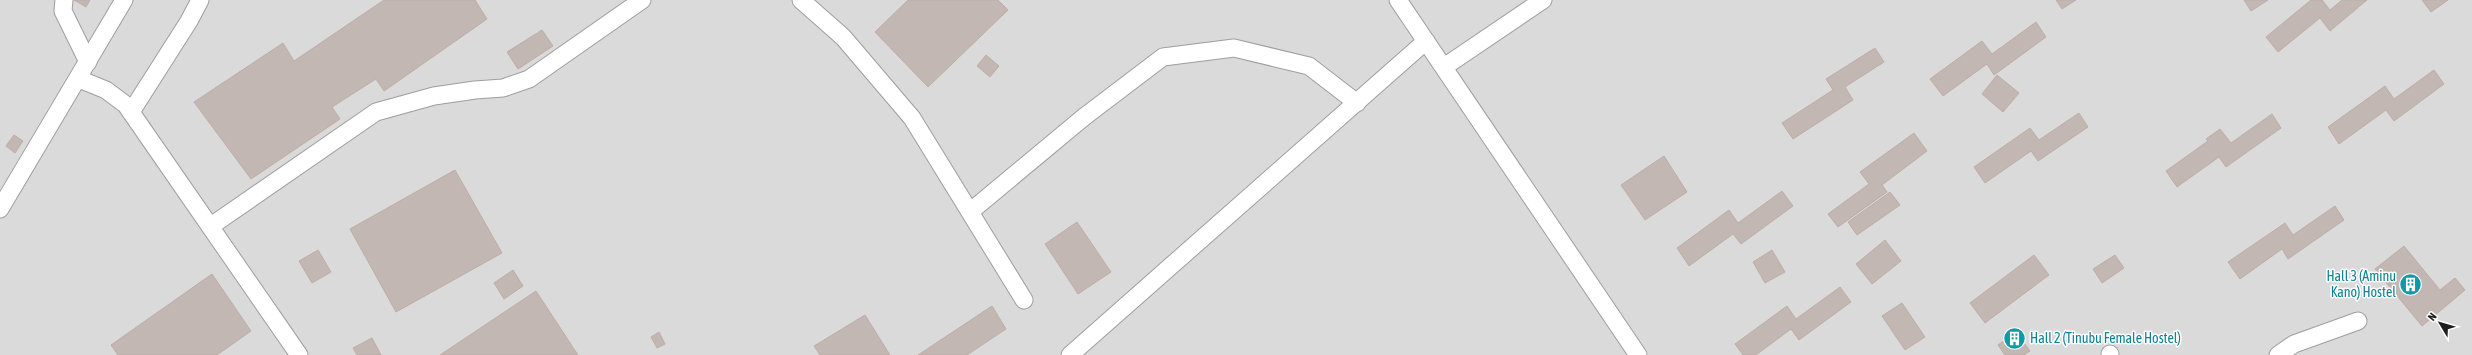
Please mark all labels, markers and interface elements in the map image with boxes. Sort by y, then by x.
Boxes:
place label: Hall 3 (Aminu Kano) Hostel [2326,268,2396,300]
building icon: Hall 3 (Aminu Kano) Hostel [2398,271,2424,297]
north arrow [2420,303,2460,343]
text: N [2425,311,2439,323]
building icon: Hall 2 (Tinubu Female Hostel) [2001,325,2027,351]
place label: Hall 2 (Tinubu Female Hostel) [2030,330,2181,346]

